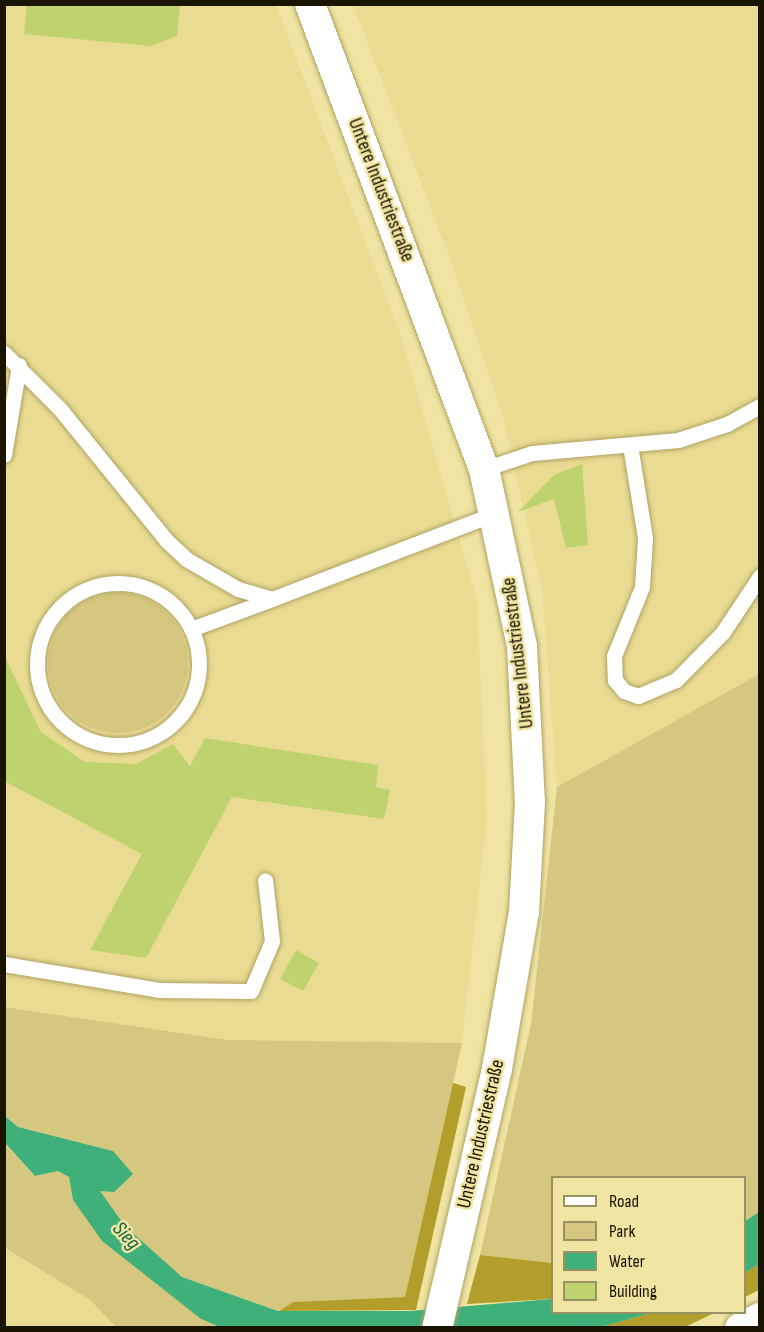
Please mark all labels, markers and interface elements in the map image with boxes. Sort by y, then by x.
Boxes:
street label: Untere Industriestraße [343,115,419,265]
street label: Untere Industriestraße [497,576,539,730]
street label: Untere Industriestraße [452,1057,510,1211]
legend [551,1176,746,1314]
text: Road [609,1191,639,1212]
water label: Sieg [107,1217,145,1255]
text: Park [609,1221,635,1242]
text: Water [609,1251,645,1272]
text: Building [609,1281,657,1302]

